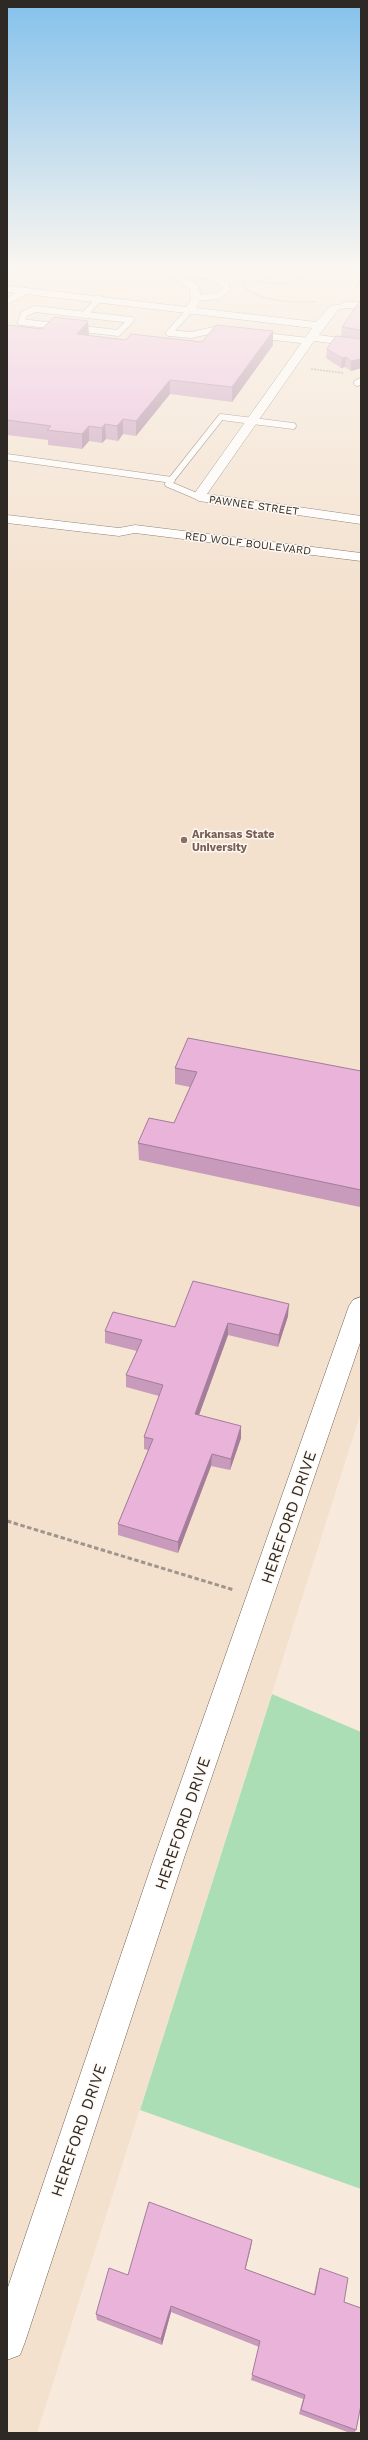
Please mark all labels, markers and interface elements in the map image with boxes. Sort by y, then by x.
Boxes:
street label: PAWNEE STREET [208,493,300,518]
street label: RED WOLF BOULEVARD [184,529,312,558]
place label: Arkansas State University [192,828,275,854]
marker: Arkansas State University [179,835,189,845]
street label: HEREFORD DRIVE [257,1448,320,1586]
street label: HEREFORD DRIVE [151,1754,214,1892]
street label: HEREFORD DRIVE [47,2061,110,2199]

